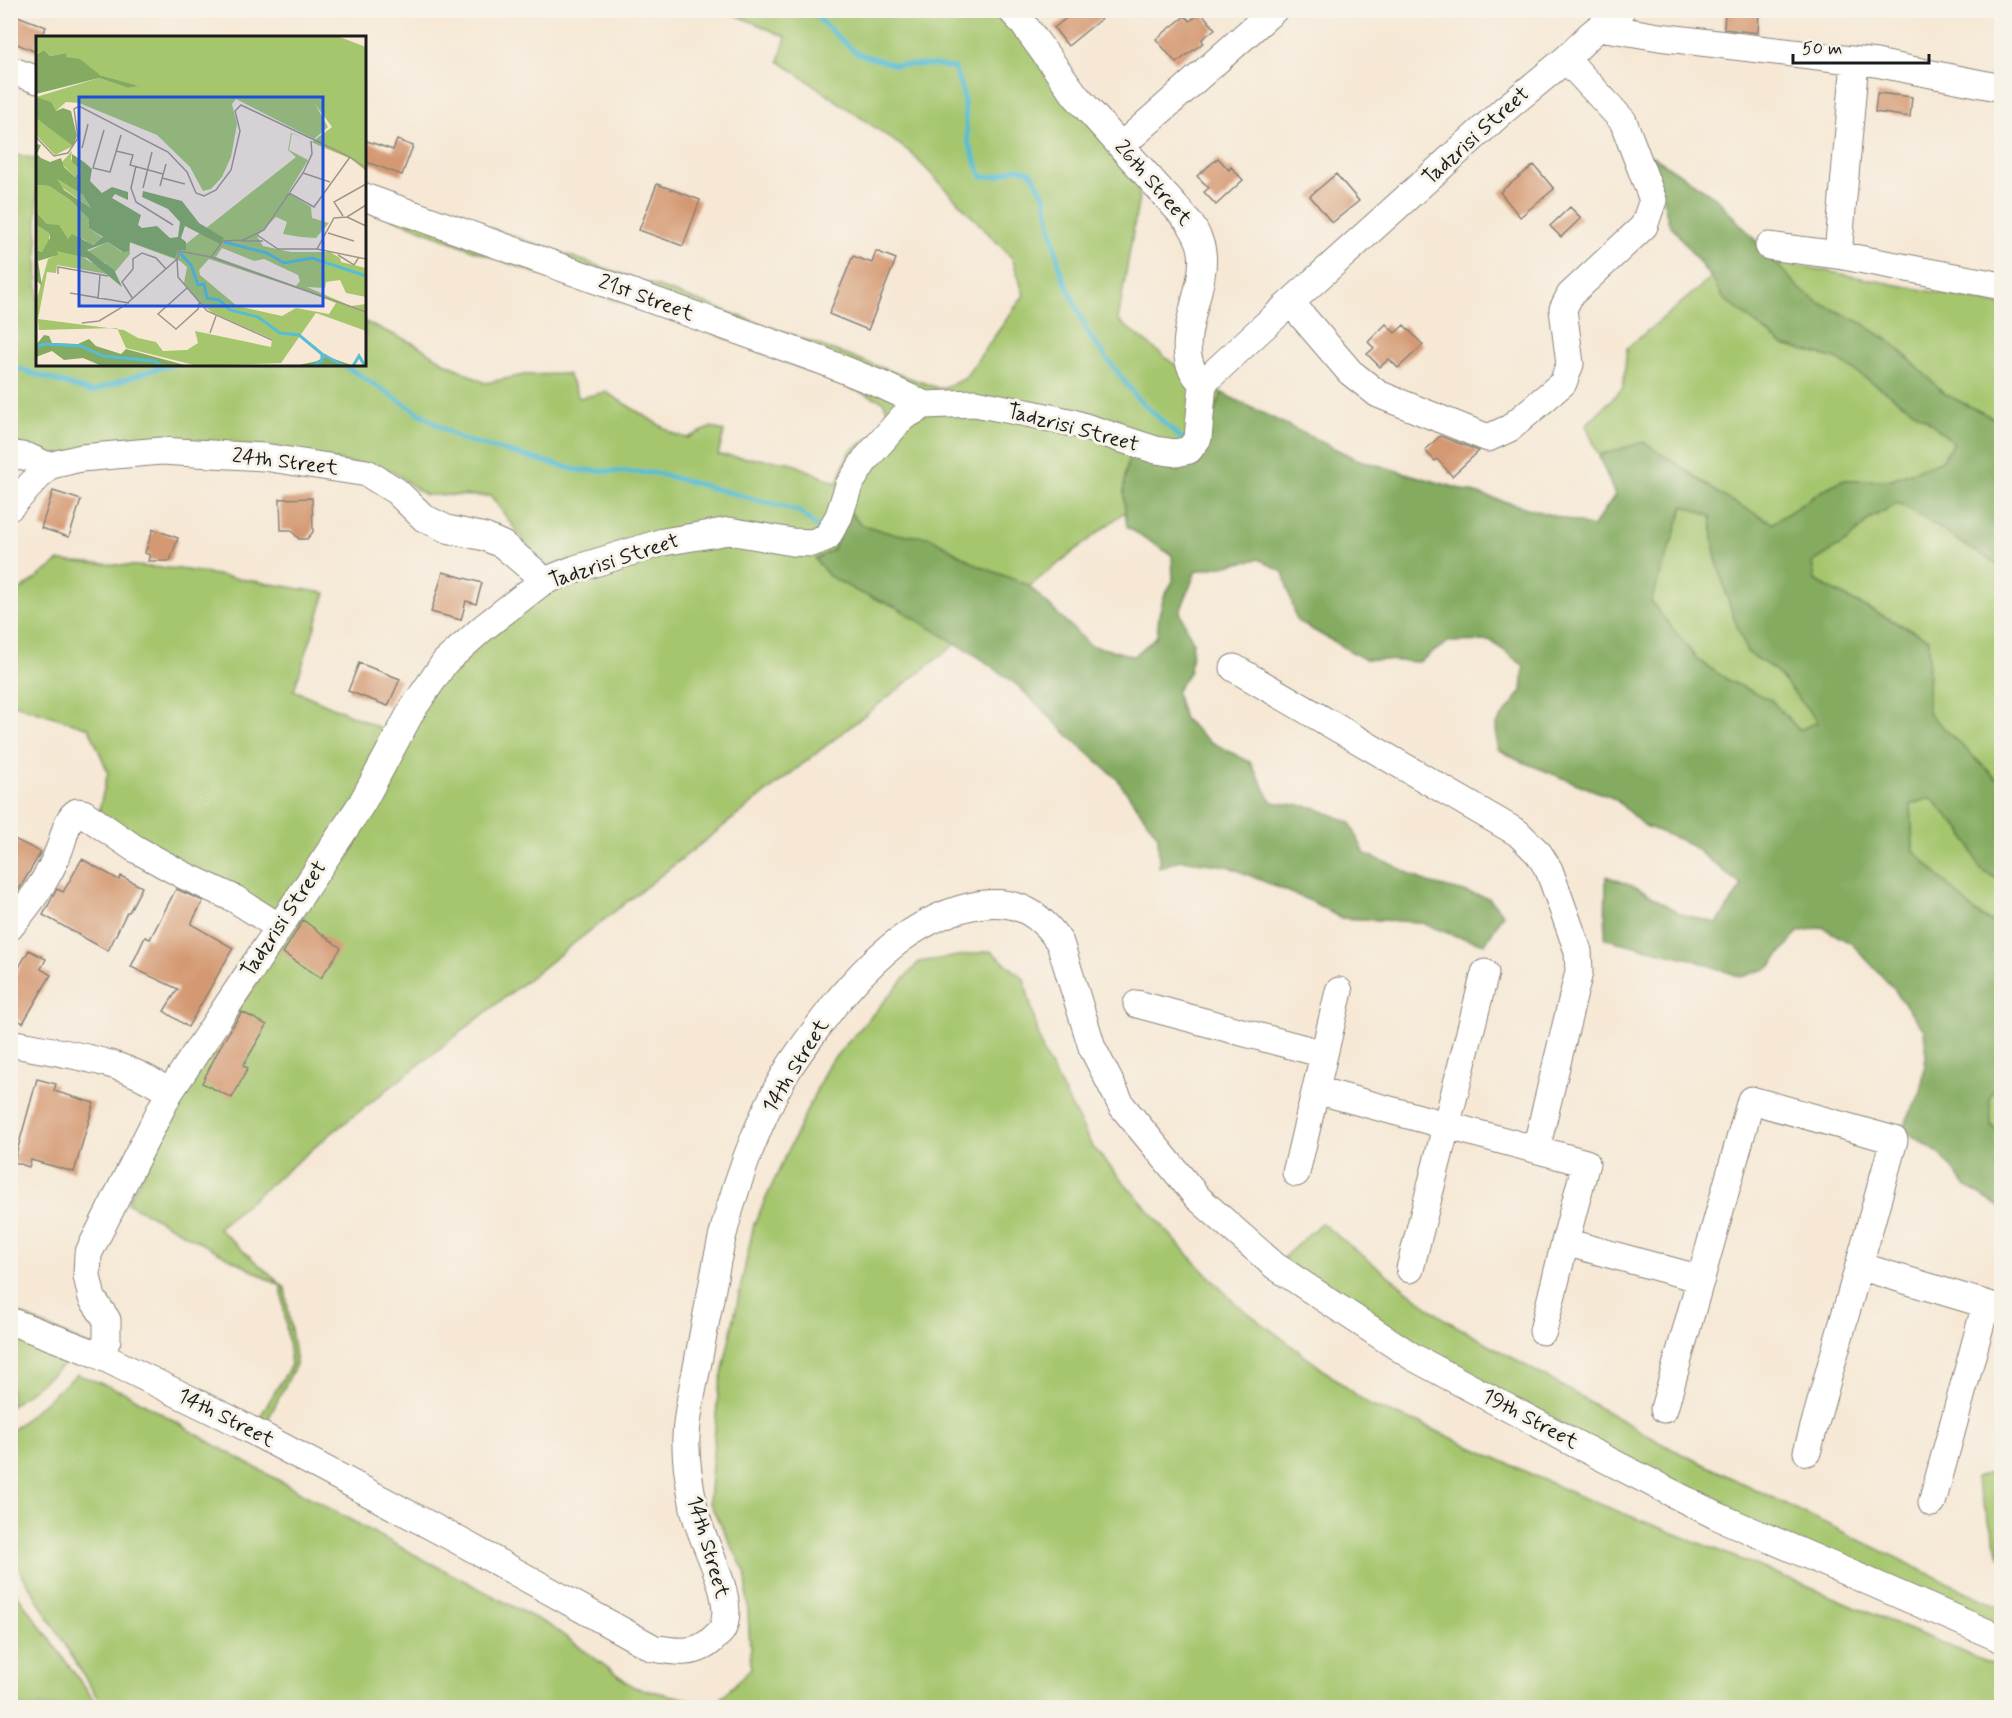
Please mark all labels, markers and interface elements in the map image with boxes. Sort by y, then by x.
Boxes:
scale bar [1793,27,1930,65]
inset map [36,36,366,366]
text: 50 m [1802,37,1842,61]
street label: Tadzrisi Street [1416,80,1536,192]
street label: 26th Street [1108,134,1199,232]
street label: 21st Street [594,268,698,328]
street label: Tadzrisi Street [1004,397,1142,459]
street label: 24th Street [230,442,340,482]
street label: Tadzrisi Street [545,527,683,595]
street label: Tadzrisi Street [235,855,334,983]
street label: 14th Street [756,1013,836,1118]
street label: 14th Street [173,1382,280,1455]
street label: 19th Street [1477,1382,1584,1456]
street label: 14th Street [680,1492,736,1602]

